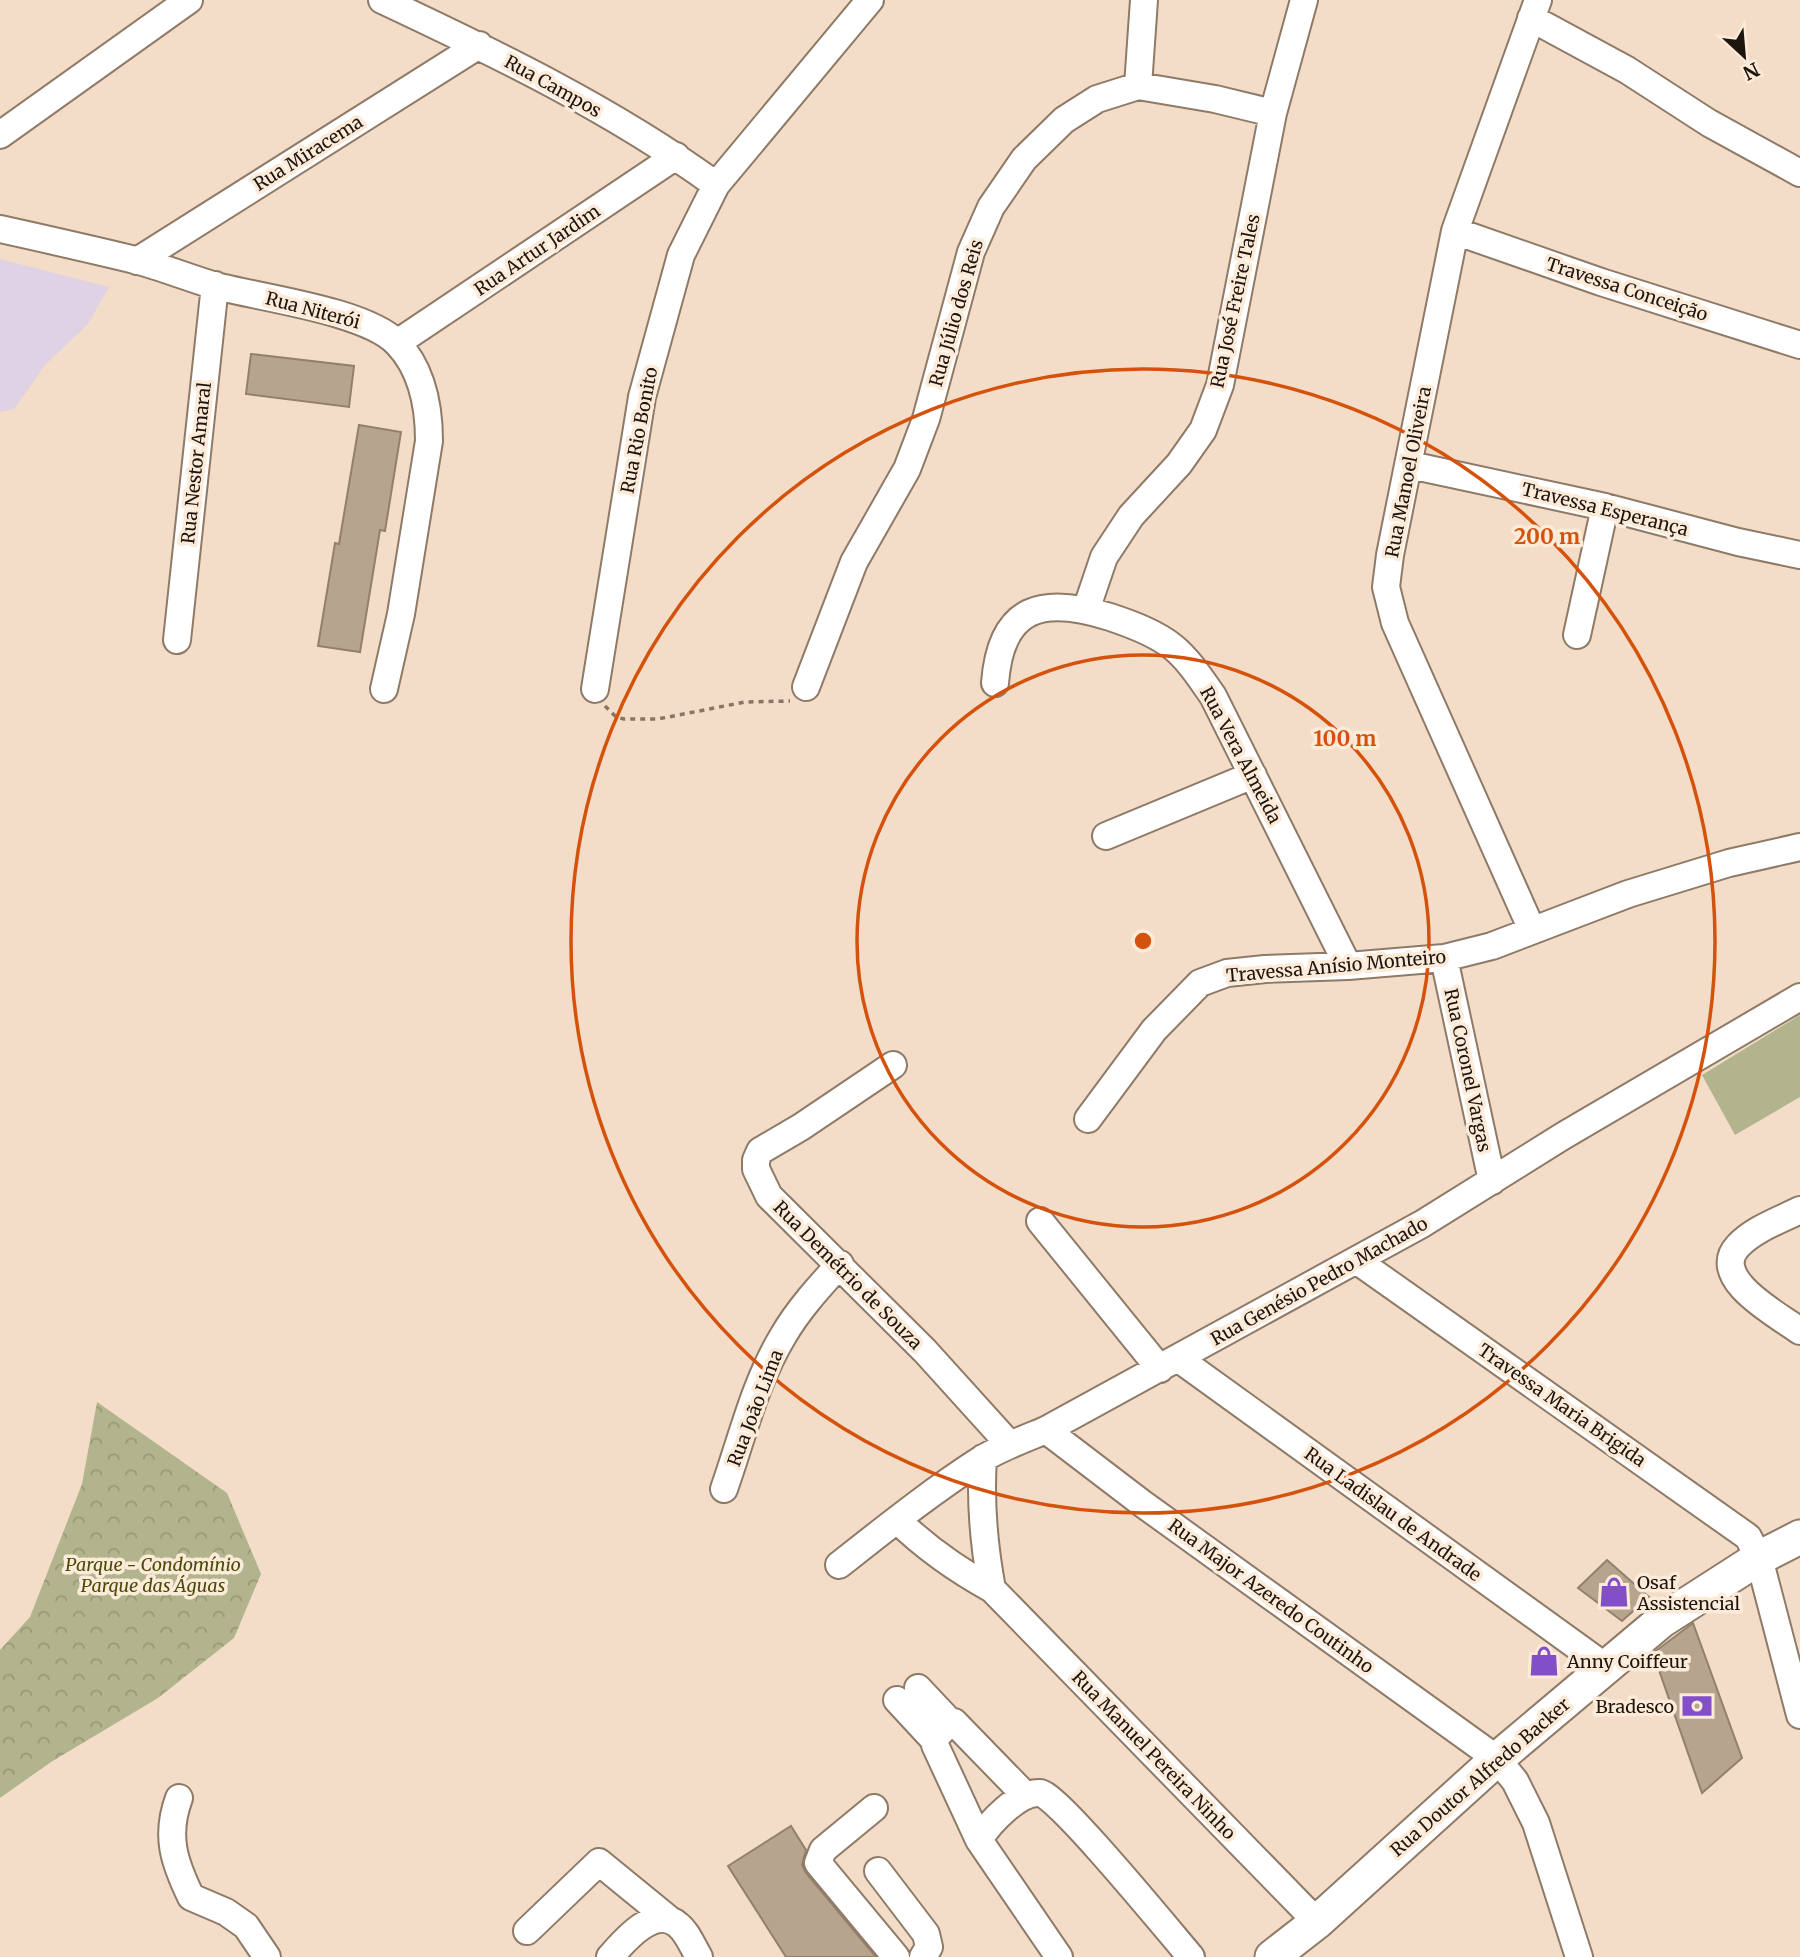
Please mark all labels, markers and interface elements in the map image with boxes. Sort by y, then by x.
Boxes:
north arrow [1709,21,1779,91]
street label: Rua Campos [500,50,606,122]
text: N [1739,57,1763,85]
street label: Rua Miracema [249,110,367,196]
street label: Rua Artur Jardim [470,199,604,301]
street label: Rua José Freire Tales [1205,212,1265,390]
street label: Rua Júlio dos Reis [924,237,988,389]
street label: Travessa Conceição [1543,252,1711,326]
street label: Rua Niterói [263,286,363,334]
street label: Rua Rio Bonito [615,365,663,495]
street label: Rua Nestor Amaral [176,381,216,545]
street label: Rua Manoel Oliveira [1380,384,1436,560]
street label: Travessa Esperança [1519,477,1691,541]
text: 200 m [1514,523,1580,550]
street label: Rua Vera Almeida [1195,683,1287,828]
text: 100 m [1314,725,1376,752]
centre of rings [1131,929,1155,953]
street label: Travessa Anísio Monteiro [1225,945,1447,987]
street label: Rua Coronel Vargas [1439,986,1497,1154]
street label: Rua Demétrio de Souza [769,1196,927,1354]
street label: Rua Genésio Pedro Machado [1206,1212,1432,1350]
street label: Travessa Maria Brigida [1474,1338,1651,1472]
street label: Rua João Lima [722,1346,788,1470]
street label: Rua Ladislau de Andrade [1300,1442,1486,1586]
street label: Rua Major Azeredo Coutinho [1164,1514,1378,1678]
park label: Parque - Condomínio Parque das Águas [65,1553,241,1597]
place label: Osaf Assistencial [1636,1571,1740,1615]
shop icon: Osaf Assistencial [1597,1575,1631,1609]
shop icon: Anny Coiffeur [1527,1644,1561,1678]
place label: Anny Coiffeur [1566,1650,1688,1673]
street label: Rua Manuel Pereira Ninho [1067,1666,1241,1844]
bank icon: Bradesco [1680,1689,1714,1723]
street label: Rua Doutor Alfredo Backer [1385,1693,1575,1861]
place label: Bradesco [1596,1695,1674,1718]

